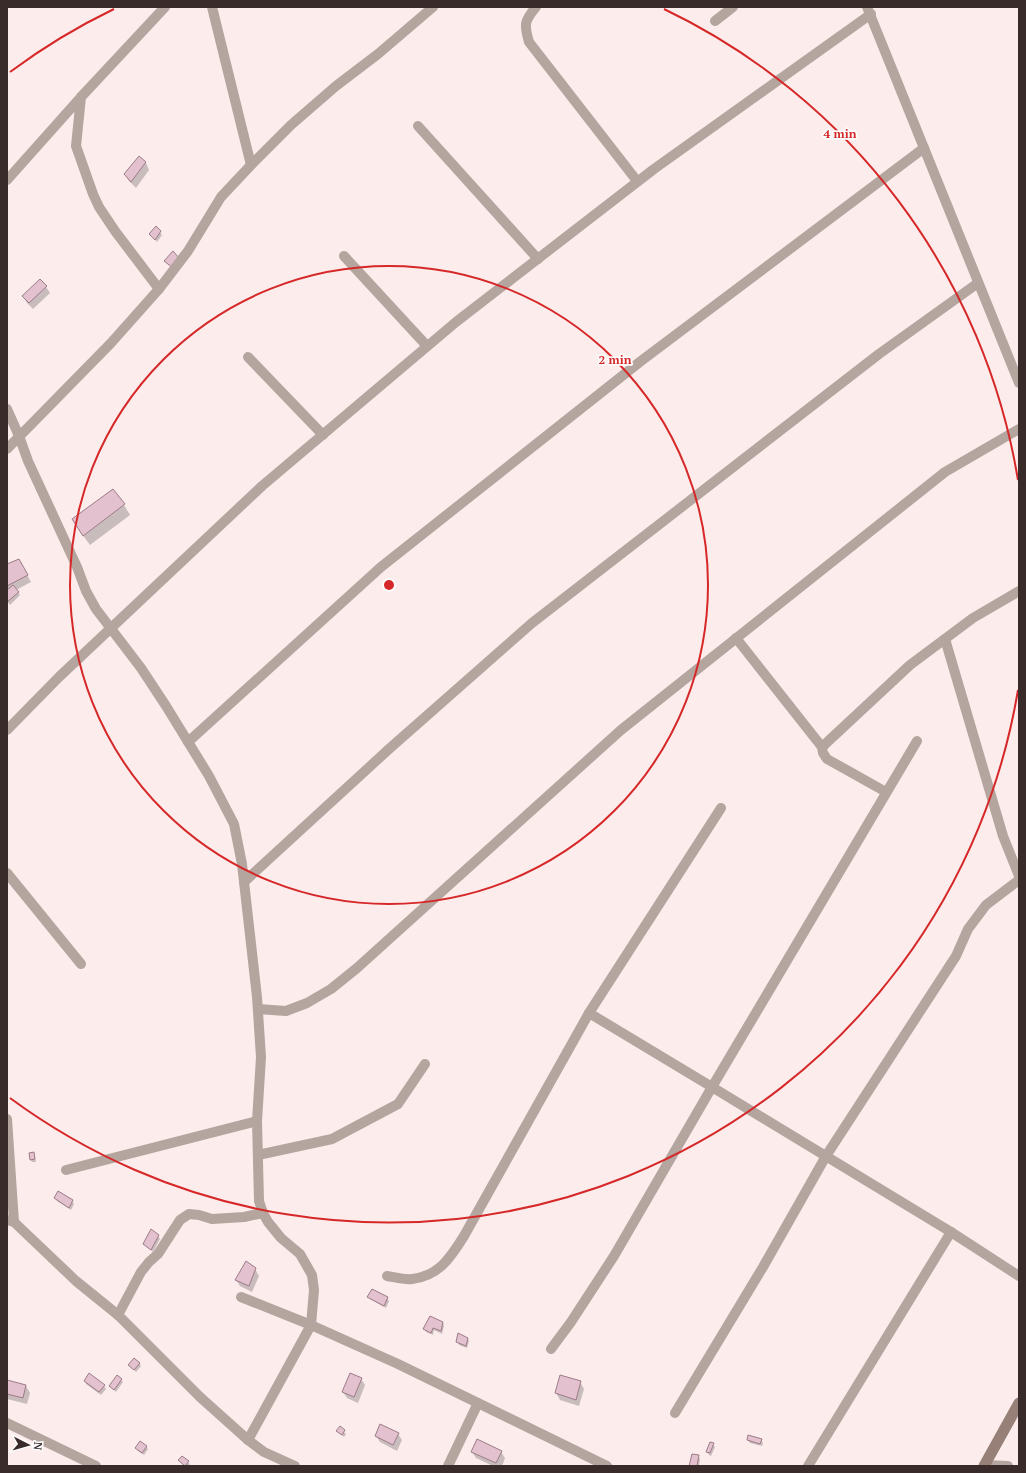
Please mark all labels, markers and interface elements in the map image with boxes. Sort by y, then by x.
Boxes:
text: 4 min [824,126,857,141]
text: 2 min [599,352,632,367]
centre of rings [382,578,396,592]
north arrow [8,1425,48,1465]
text: N [30,1441,45,1452]

